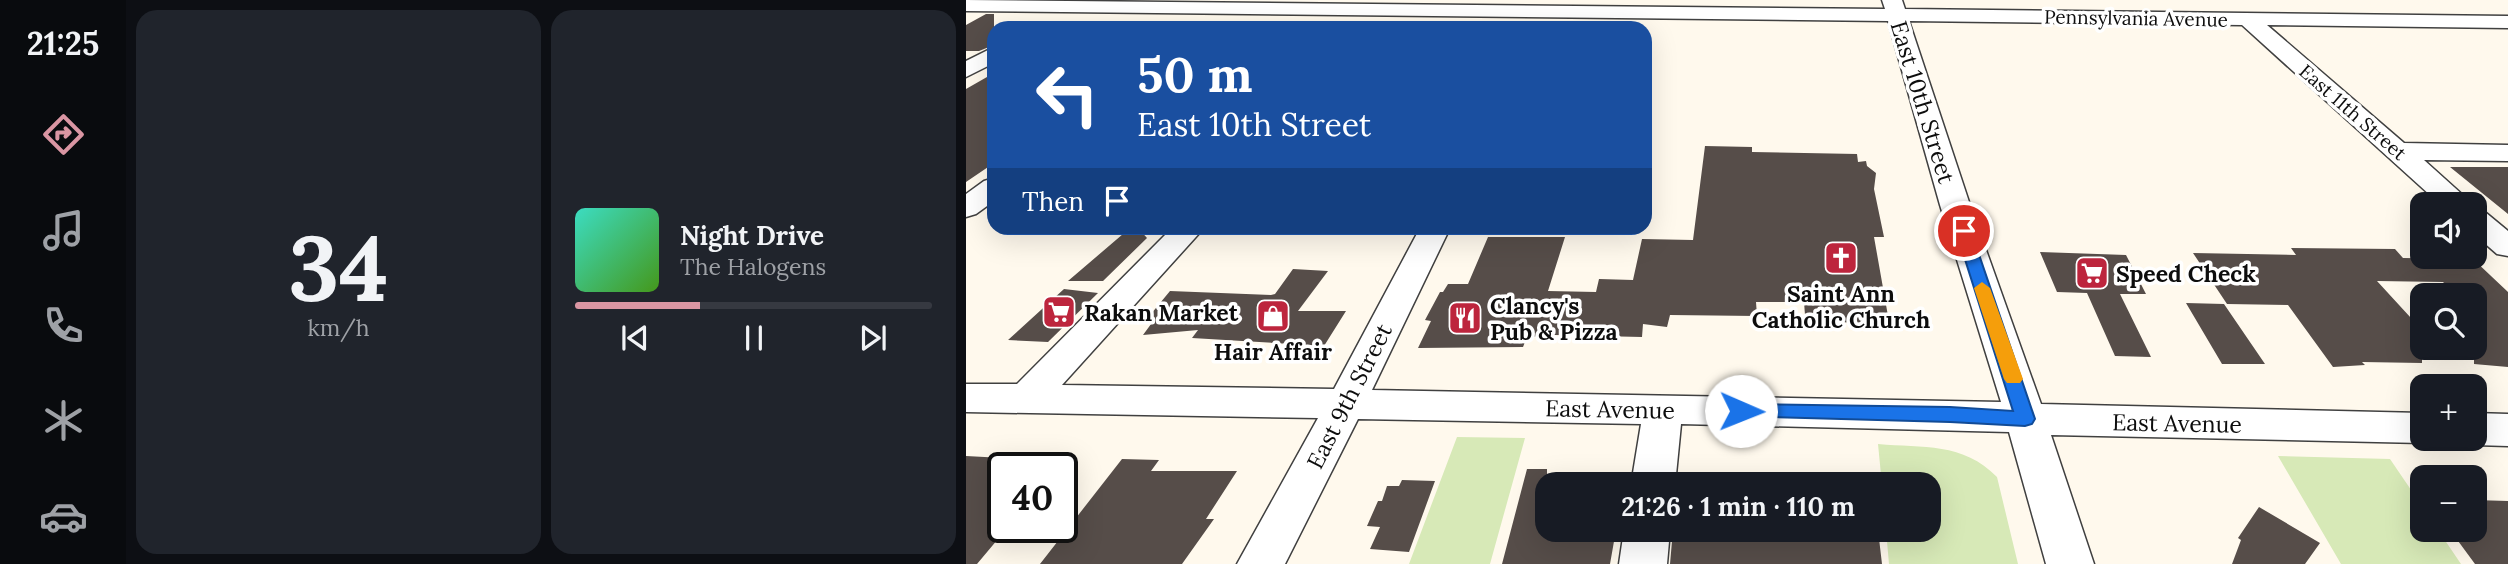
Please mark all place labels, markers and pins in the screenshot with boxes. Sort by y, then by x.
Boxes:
pin [1934,201,1994,261]
church icon: Saint Ann Catholic Church [1822,239,1860,277]
supermarket icon: Speed Check [2073,254,2111,292]
place label: Speed Check [2116,259,2256,288]
place label: Saint Ann Catholic Church [1752,279,1930,334]
place label: Clancy's Pub & Pizza [1490,291,1618,346]
supermarket icon: Rakan Market [1040,293,1078,331]
shop icon: Hair Affair [1254,297,1292,335]
place label: Rakan Market [1084,298,1239,327]
restaurant icon: Clancy's Pub & Pizza [1446,299,1484,337]
place label: Hair Affair [1214,337,1332,366]

